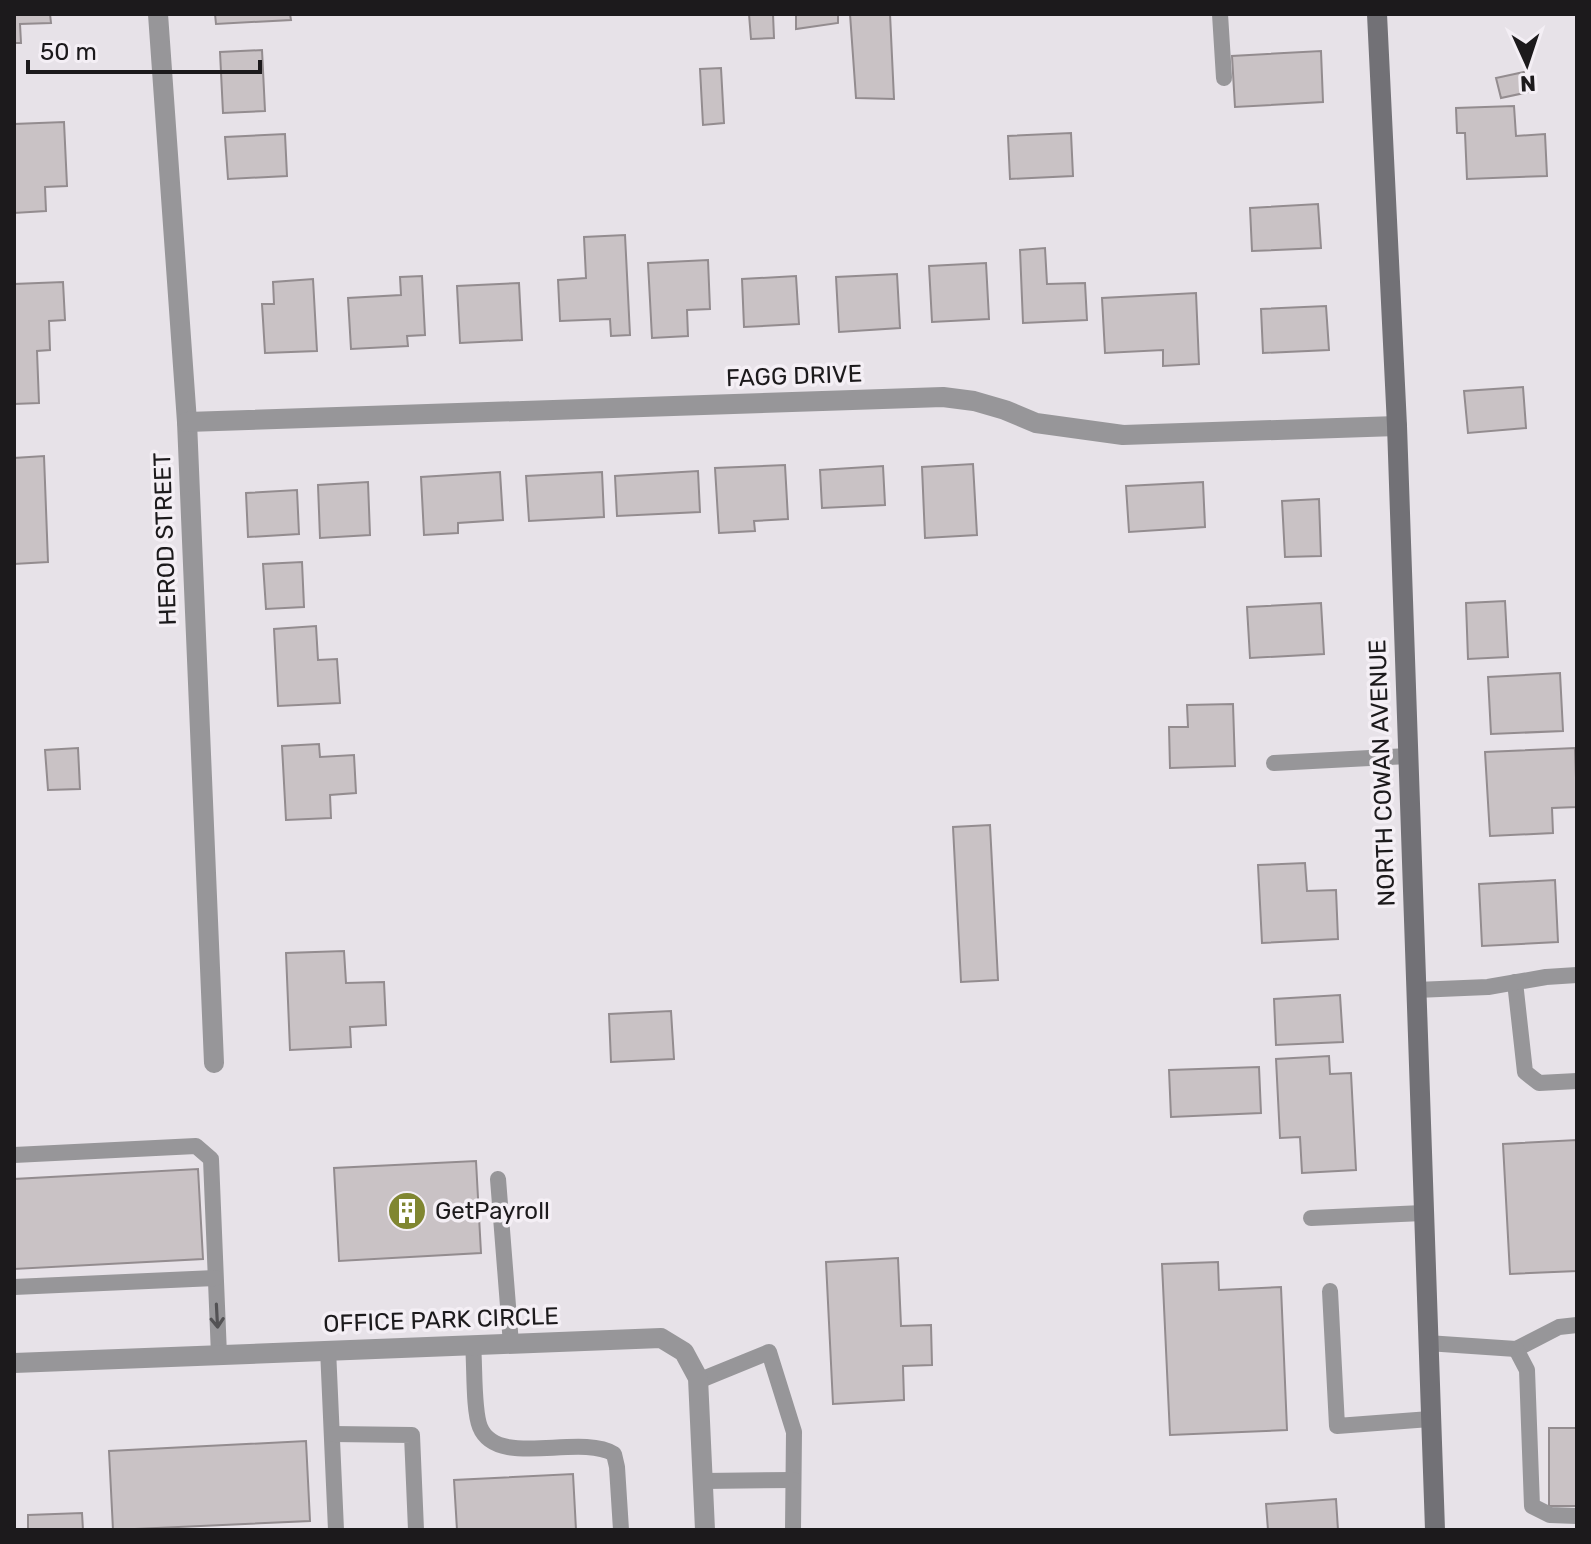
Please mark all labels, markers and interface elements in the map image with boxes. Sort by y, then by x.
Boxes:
scale bar [28,24,260,74]
north arrow [1487,24,1567,104]
text: 50 m [40,38,97,66]
text: N [1519,70,1537,97]
street label: FAGG DRIVE [725,360,863,392]
street label: HEROD STREET [148,452,182,626]
street label: NORTH COWAN AVENUE [1363,639,1401,907]
building icon: GetPayroll [386,1190,428,1232]
place label: GetPayroll [435,1197,550,1225]
one-way arrow [209,1302,224,1329]
street label: OFFICE PARK CIRCLE [323,1302,559,1338]

